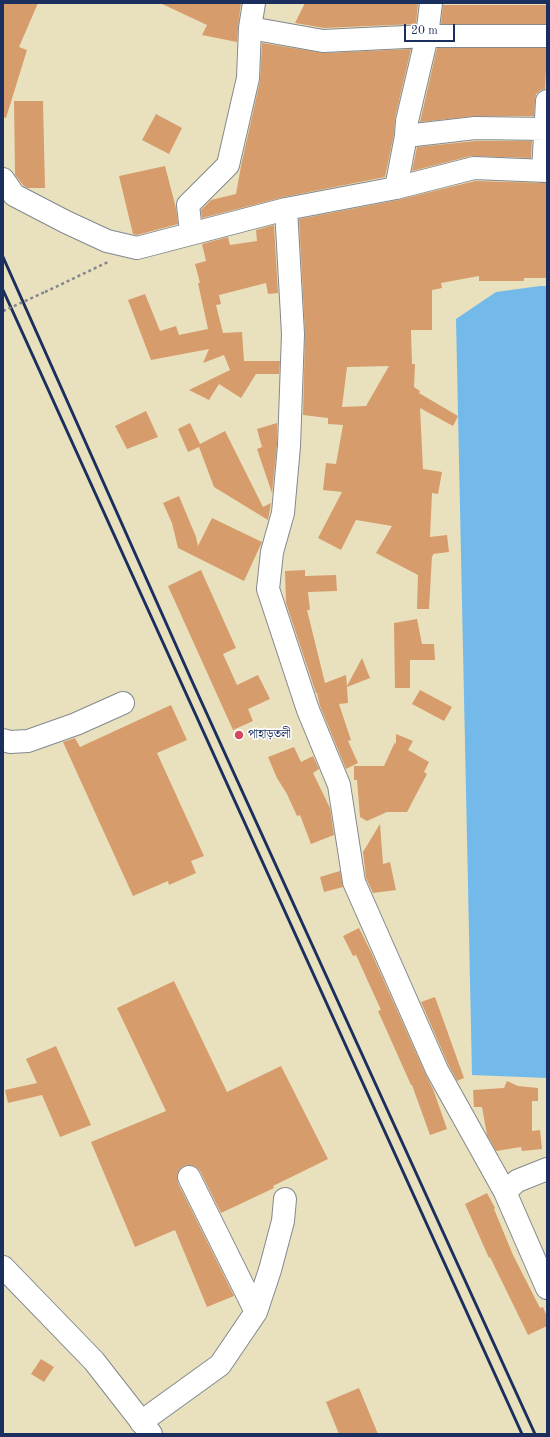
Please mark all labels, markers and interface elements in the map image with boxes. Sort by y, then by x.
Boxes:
scale bar [406,16,457,42]
text: 20 m [411,25,438,37]
place label: পাহাড়তলী [248,728,291,742]
marker: পাহাড়তলী [233,729,245,741]

